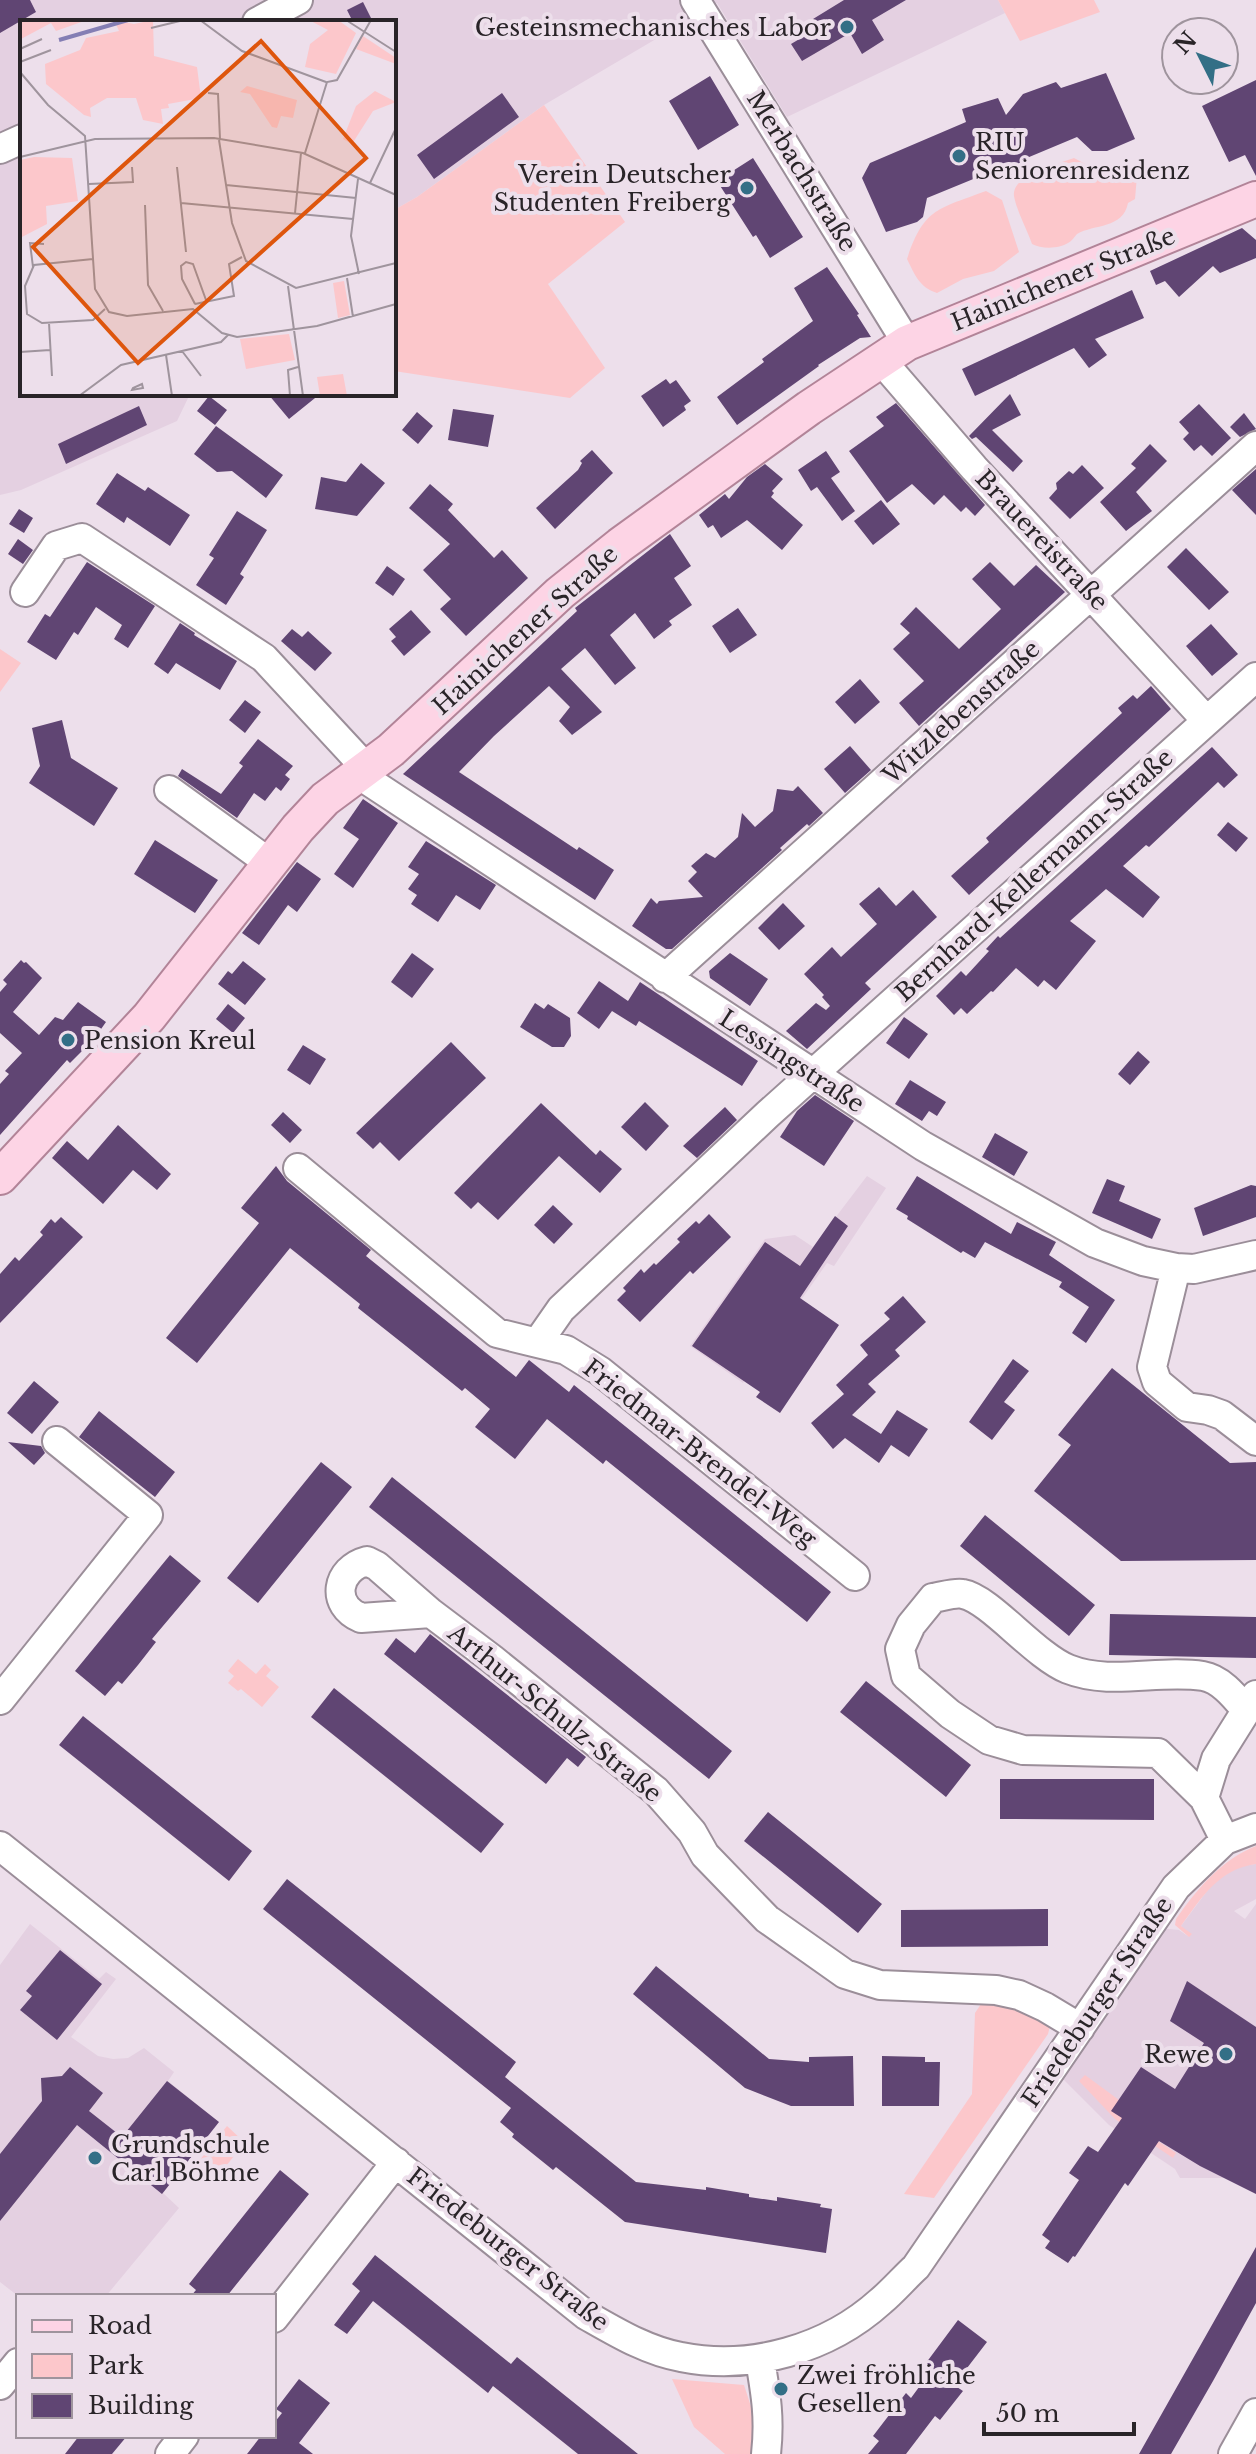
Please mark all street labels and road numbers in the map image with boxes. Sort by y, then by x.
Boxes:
street label: Merbachstraße [741,85,863,257]
street label: Hainichener Straße [947,221,1179,337]
street label: Brauereistraße [970,464,1114,616]
street label: Hainichener Straße [427,539,623,721]
street label: Witzlebenstraße [876,634,1045,791]
street label: Bernhard-Kellermann-Straße [889,743,1179,1007]
street label: Lessingstraße [714,1003,870,1119]
street label: Friedmar-Brendel-Weg [578,1353,823,1554]
street label: Arthur-Schulz-Straße [442,1617,667,1808]
street label: Friedeburger Straße [1016,1891,1178,2113]
street label: Friedeburger Straße [402,2161,614,2337]

